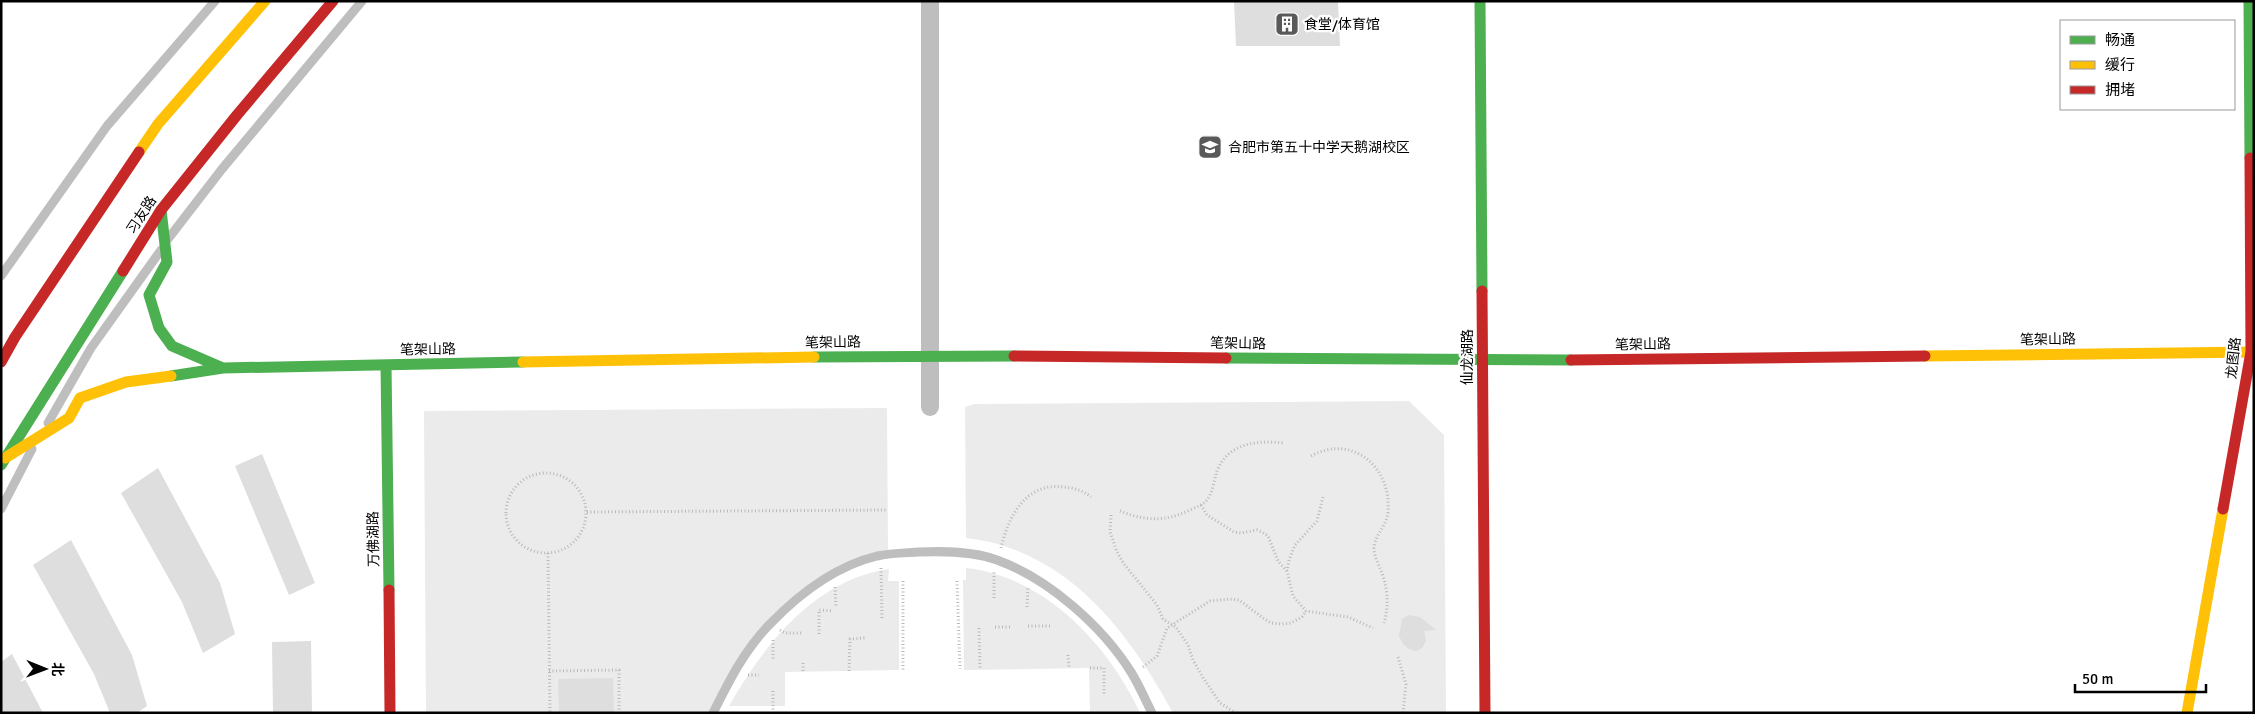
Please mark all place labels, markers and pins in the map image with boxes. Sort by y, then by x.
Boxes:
building icon: 食堂/体育馆 [1274,11,1300,37]
place label: 食堂/体育馆 [1304,16,1380,33]
school or university icon: 合肥市第五十中学天鹅湖校区 [1197,134,1223,160]
place label: 合肥市第五十中学天鹅湖校区 [1228,139,1410,156]

